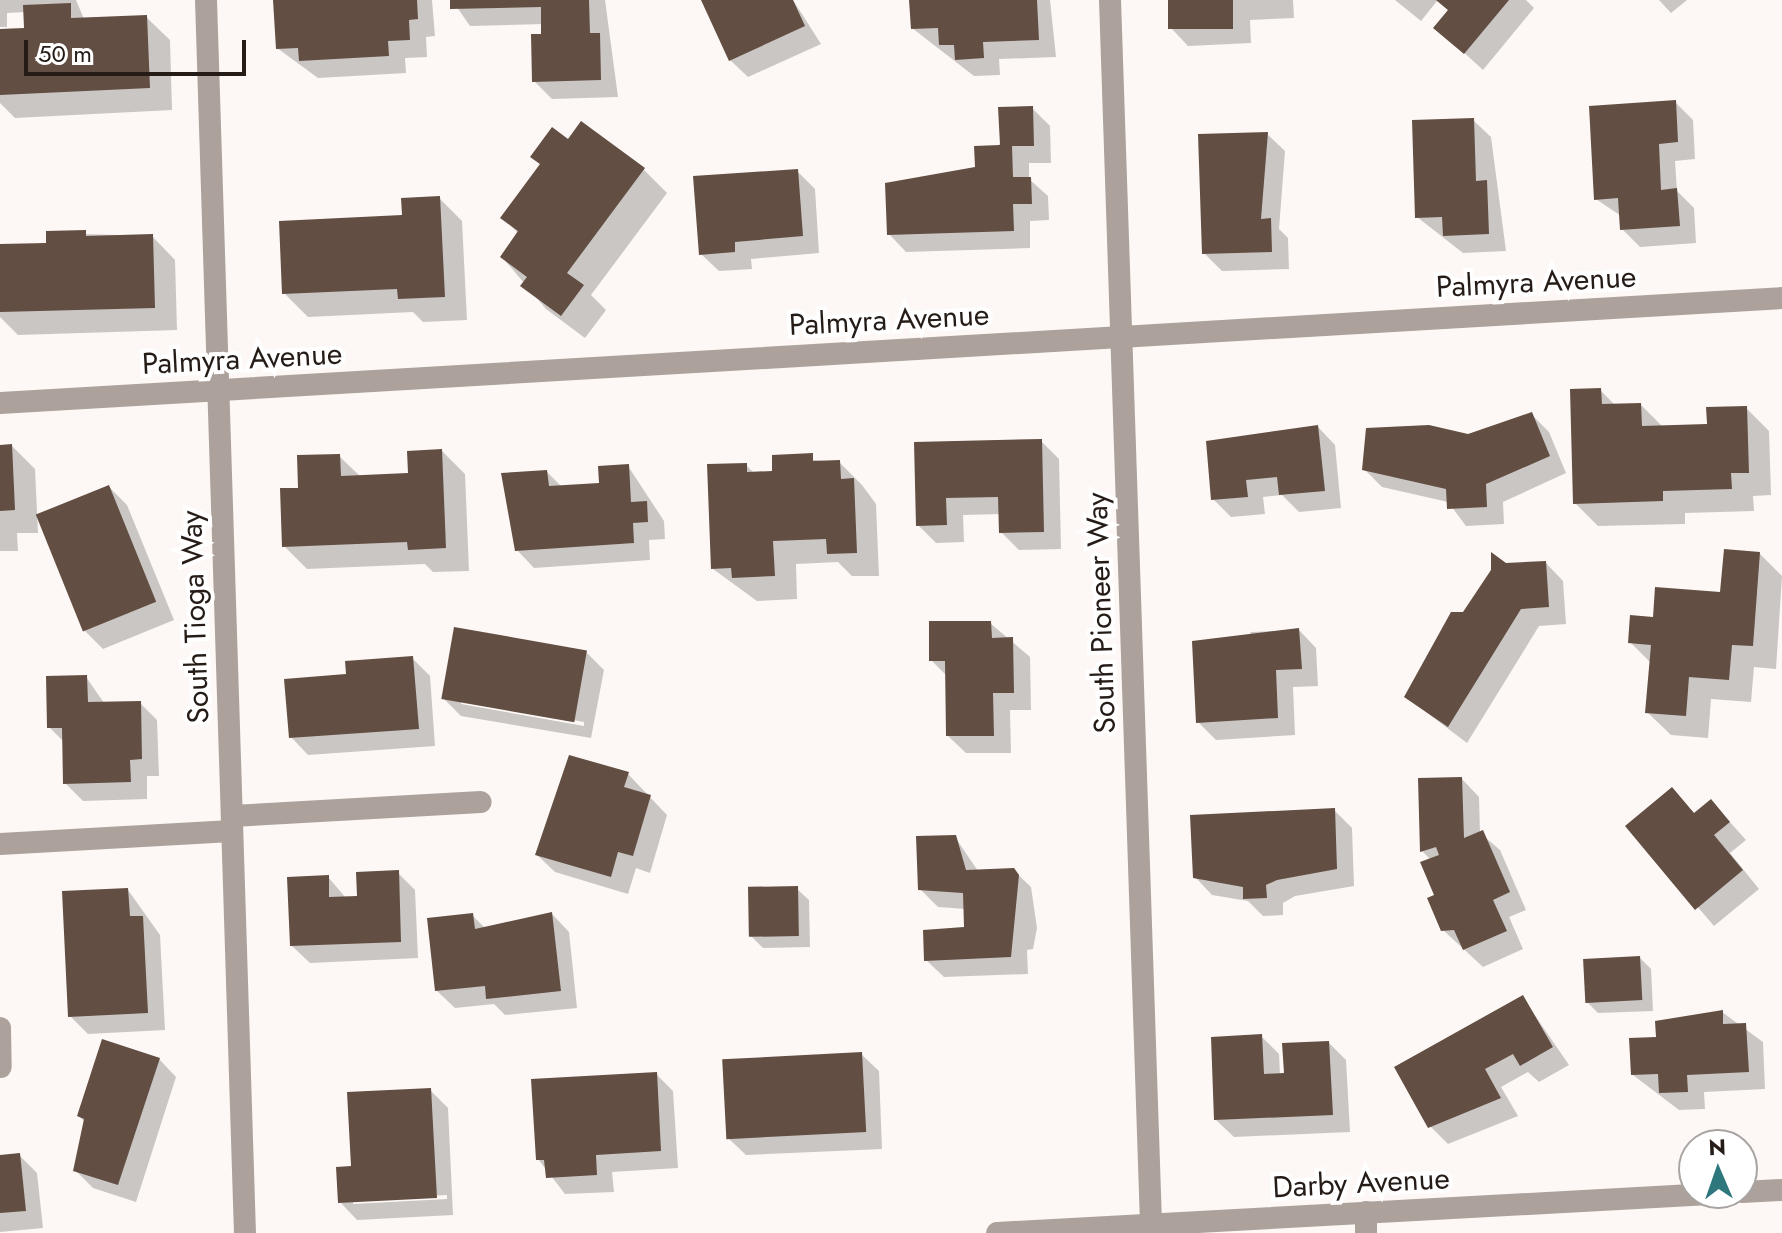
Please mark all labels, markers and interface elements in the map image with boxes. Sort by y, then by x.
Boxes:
scale bar [28,24,250,74]
text: 50 m [38,36,92,71]
street label: Palmyra Avenue [1435,259,1637,305]
street label: Palmyra Avenue [788,297,990,343]
street label: Palmyra Avenue [141,336,343,382]
street label: South Pioneer Way [1079,492,1123,734]
street label: South Tioga Way [173,510,217,724]
north arrow [1678,1129,1758,1209]
text: N [1708,1131,1727,1163]
street label: Darby Avenue [1271,1160,1451,1206]

